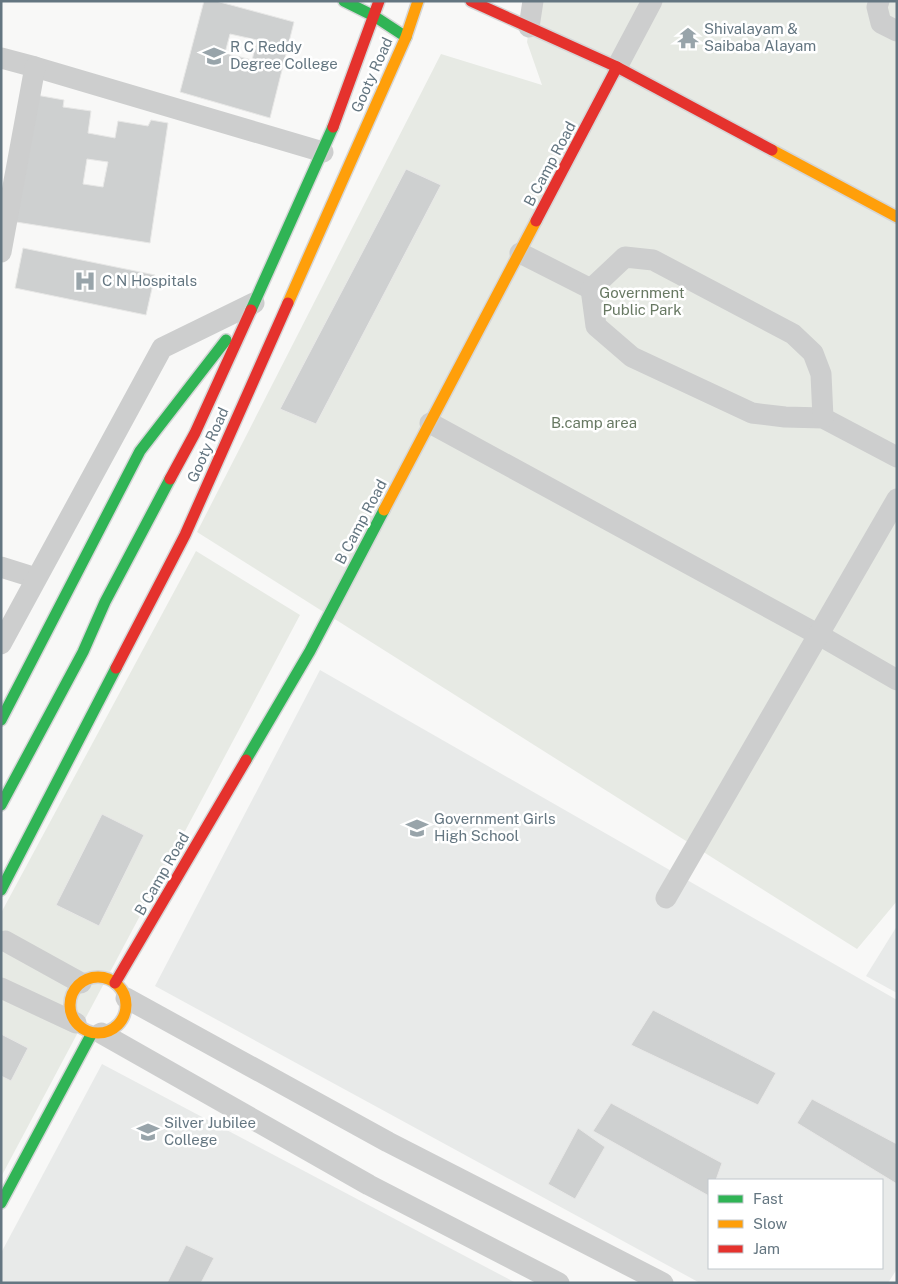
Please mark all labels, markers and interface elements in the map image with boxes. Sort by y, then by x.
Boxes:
place label: Shivalayam & Saibaba Alayam [704,20,816,54]
temple icon: Shivalayam & Saibaba Alayam [675,25,701,51]
street label: Gooty Road [347,35,396,115]
place label: R C Reddy Degree College [230,38,338,72]
school or university icon: R C Reddy Degree College [201,43,227,69]
street label: B Camp Road [520,119,579,209]
hospital icon: C N Hospitals [72,268,98,294]
place label: C N Hospitals [102,272,197,289]
park label: Government Public Park [599,284,685,318]
street label: Gooty Road [183,405,232,485]
park label: B.camp area [551,414,637,431]
street label: B Camp Road [331,477,390,567]
place label: Government Girls High School [434,810,556,844]
school or university icon: Government Girls High School [404,815,430,841]
street label: B Camp Road [131,829,192,918]
place label: Silver Jubilee College [164,1114,256,1148]
school or university icon: Silver Jubilee College [135,1119,161,1145]
legend [708,1179,883,1269]
text: Fast [753,1190,783,1207]
text: Slow [753,1215,788,1232]
text: Jam [753,1240,780,1257]

